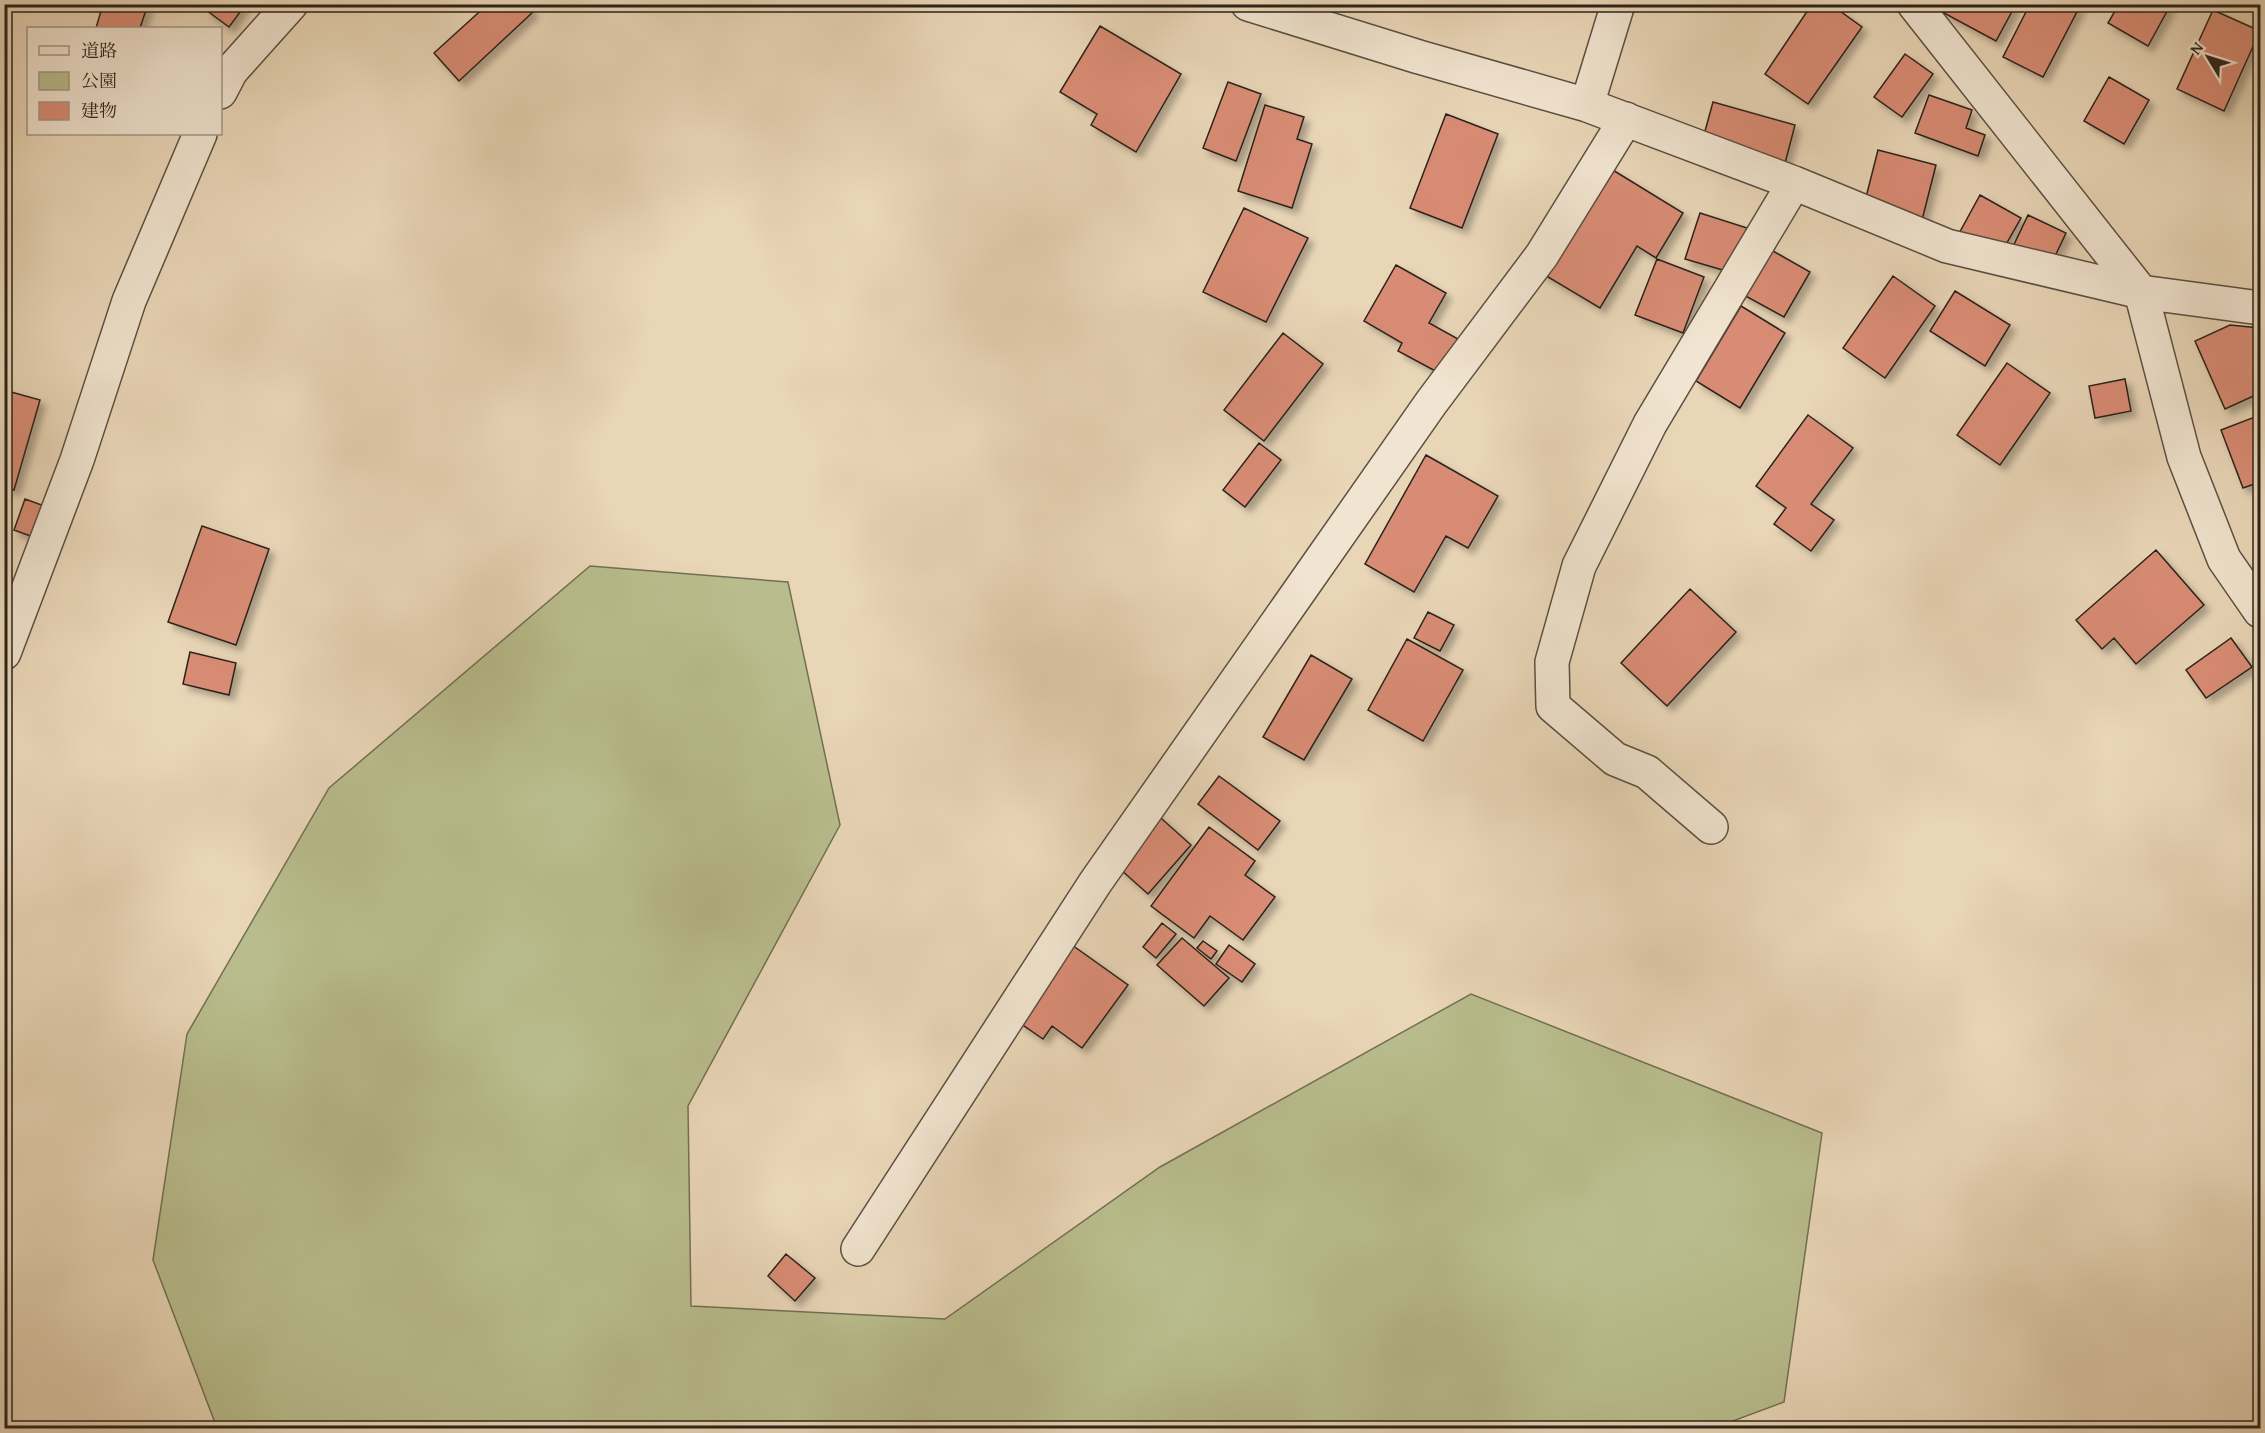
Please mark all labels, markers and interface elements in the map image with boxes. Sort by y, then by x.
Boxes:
legend [27,27,222,135]
north arrow [2178,27,2238,87]
text: N [2183,36,2209,59]
text: 道路 [81,37,117,64]
text: 公園 [81,67,117,94]
text: 建物 [81,97,117,124]

